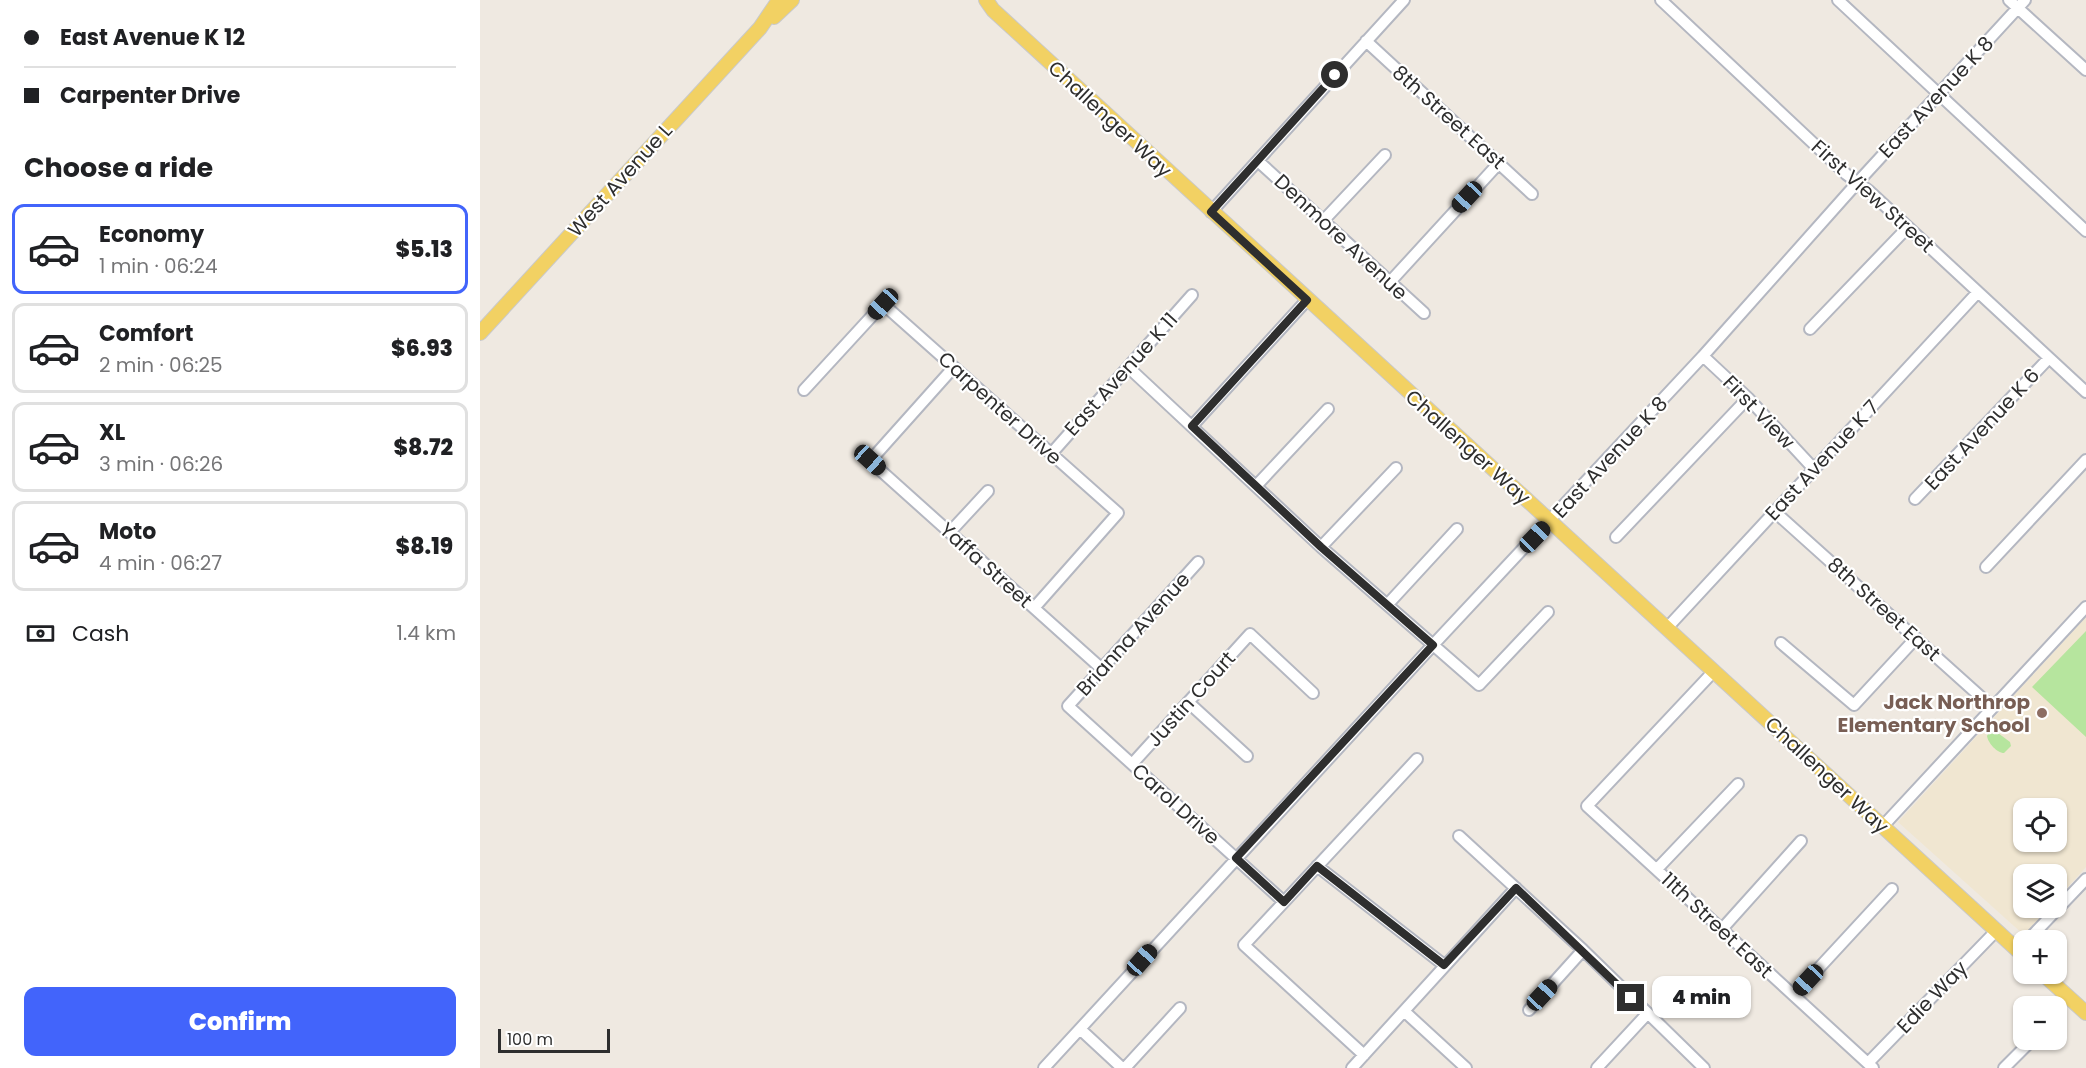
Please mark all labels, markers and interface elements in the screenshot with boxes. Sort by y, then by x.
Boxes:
text: East Avenue K 12 [60,22,245,53]
street label: East Avenue K 8 [1872,30,2000,164]
street label: Challenger Way [1042,54,1178,184]
street label: 8th Street East [1386,59,1512,175]
route start [1321,61,1348,88]
text: Carpenter Drive [60,80,240,111]
street label: West Avenue L [561,117,679,243]
street label: First View Street [1805,133,1941,259]
text: Choose a ride [24,149,213,186]
street label: Denmore Avenue [1268,168,1414,306]
car [1448,178,1486,216]
text: Economy [99,219,204,250]
icon: car [27,222,81,276]
text: $5.13 [395,234,453,265]
text: 1 min · 06:24 [99,252,218,280]
car [864,285,902,323]
street label: East Avenue K 11 [1058,306,1184,442]
text: Comfort [99,318,193,349]
icon: car [27,321,81,375]
text: $6.93 [391,333,453,364]
street label: Carpenter Drive [932,345,1068,471]
text: 2 min · 06:25 [99,351,223,379]
street label: East Avenue K 6 [1918,362,2046,496]
street label: First View [1717,369,1802,456]
street label: Challenger Way [1399,383,1537,511]
street label: East Avenue K 8 [1546,390,1674,524]
street label: East Avenue K 7 [1759,394,1885,526]
text: XL [99,417,125,448]
icon: car [27,420,81,474]
text: $8.72 [393,432,453,463]
car [851,441,889,479]
text: 3 min · 06:26 [99,450,223,478]
text: Moto [99,516,156,547]
street label: Yaffa Street [934,516,1038,614]
car [1516,518,1554,556]
icon: car [27,519,81,573]
text: $8.19 [396,531,453,562]
text: 4 min · 06:27 [99,549,222,577]
street label: 8th Street East [1821,551,1947,667]
street label: Brianna Avenue [1070,566,1196,702]
icon: cash [24,617,57,650]
text: Cash [72,618,129,649]
text: 1.4 km [397,619,456,647]
street label: Justin Court [1140,645,1242,753]
place label: Jack Northrop Elementary School [1838,688,2030,739]
marker: Jack Northrop Elementary School [2035,706,2049,720]
street label: Challenger Way [1759,710,1895,840]
street label: Carol Drive [1126,757,1226,851]
map controls [2013,798,2067,1050]
button: locate [2013,798,2067,852]
button: layers [2013,864,2067,918]
street label: 11th Street East [1655,866,1779,984]
button: + [2013,930,2067,984]
car [1123,941,1161,979]
street label: Edie Way [1890,955,1974,1039]
car [1789,961,1827,999]
car [1523,976,1561,1014]
callout: 4 min [1652,977,1751,1019]
text: 4 min [1672,983,1731,1011]
route end [1617,984,1644,1011]
button: Confirm [24,987,456,1056]
button: − [2013,996,2067,1050]
scale bar [498,1026,610,1054]
text: 100 m [507,1028,553,1051]

